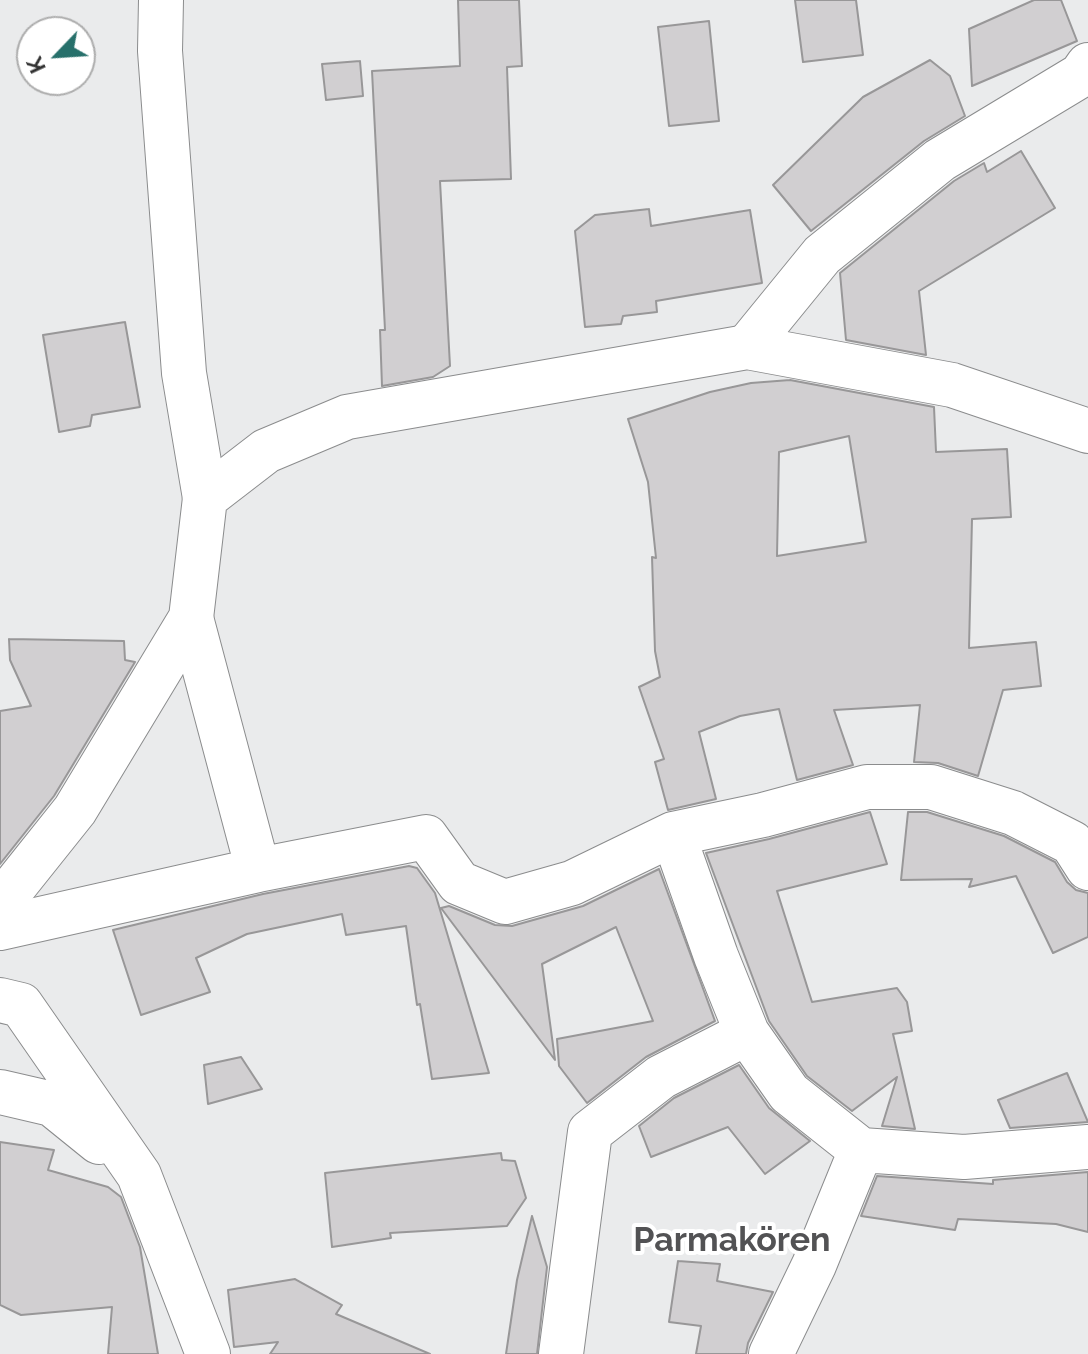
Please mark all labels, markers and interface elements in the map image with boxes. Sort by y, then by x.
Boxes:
north arrow [16,16,96,96]
text: K [21,53,51,77]
district label: Parmakören [633,1221,831,1261]

